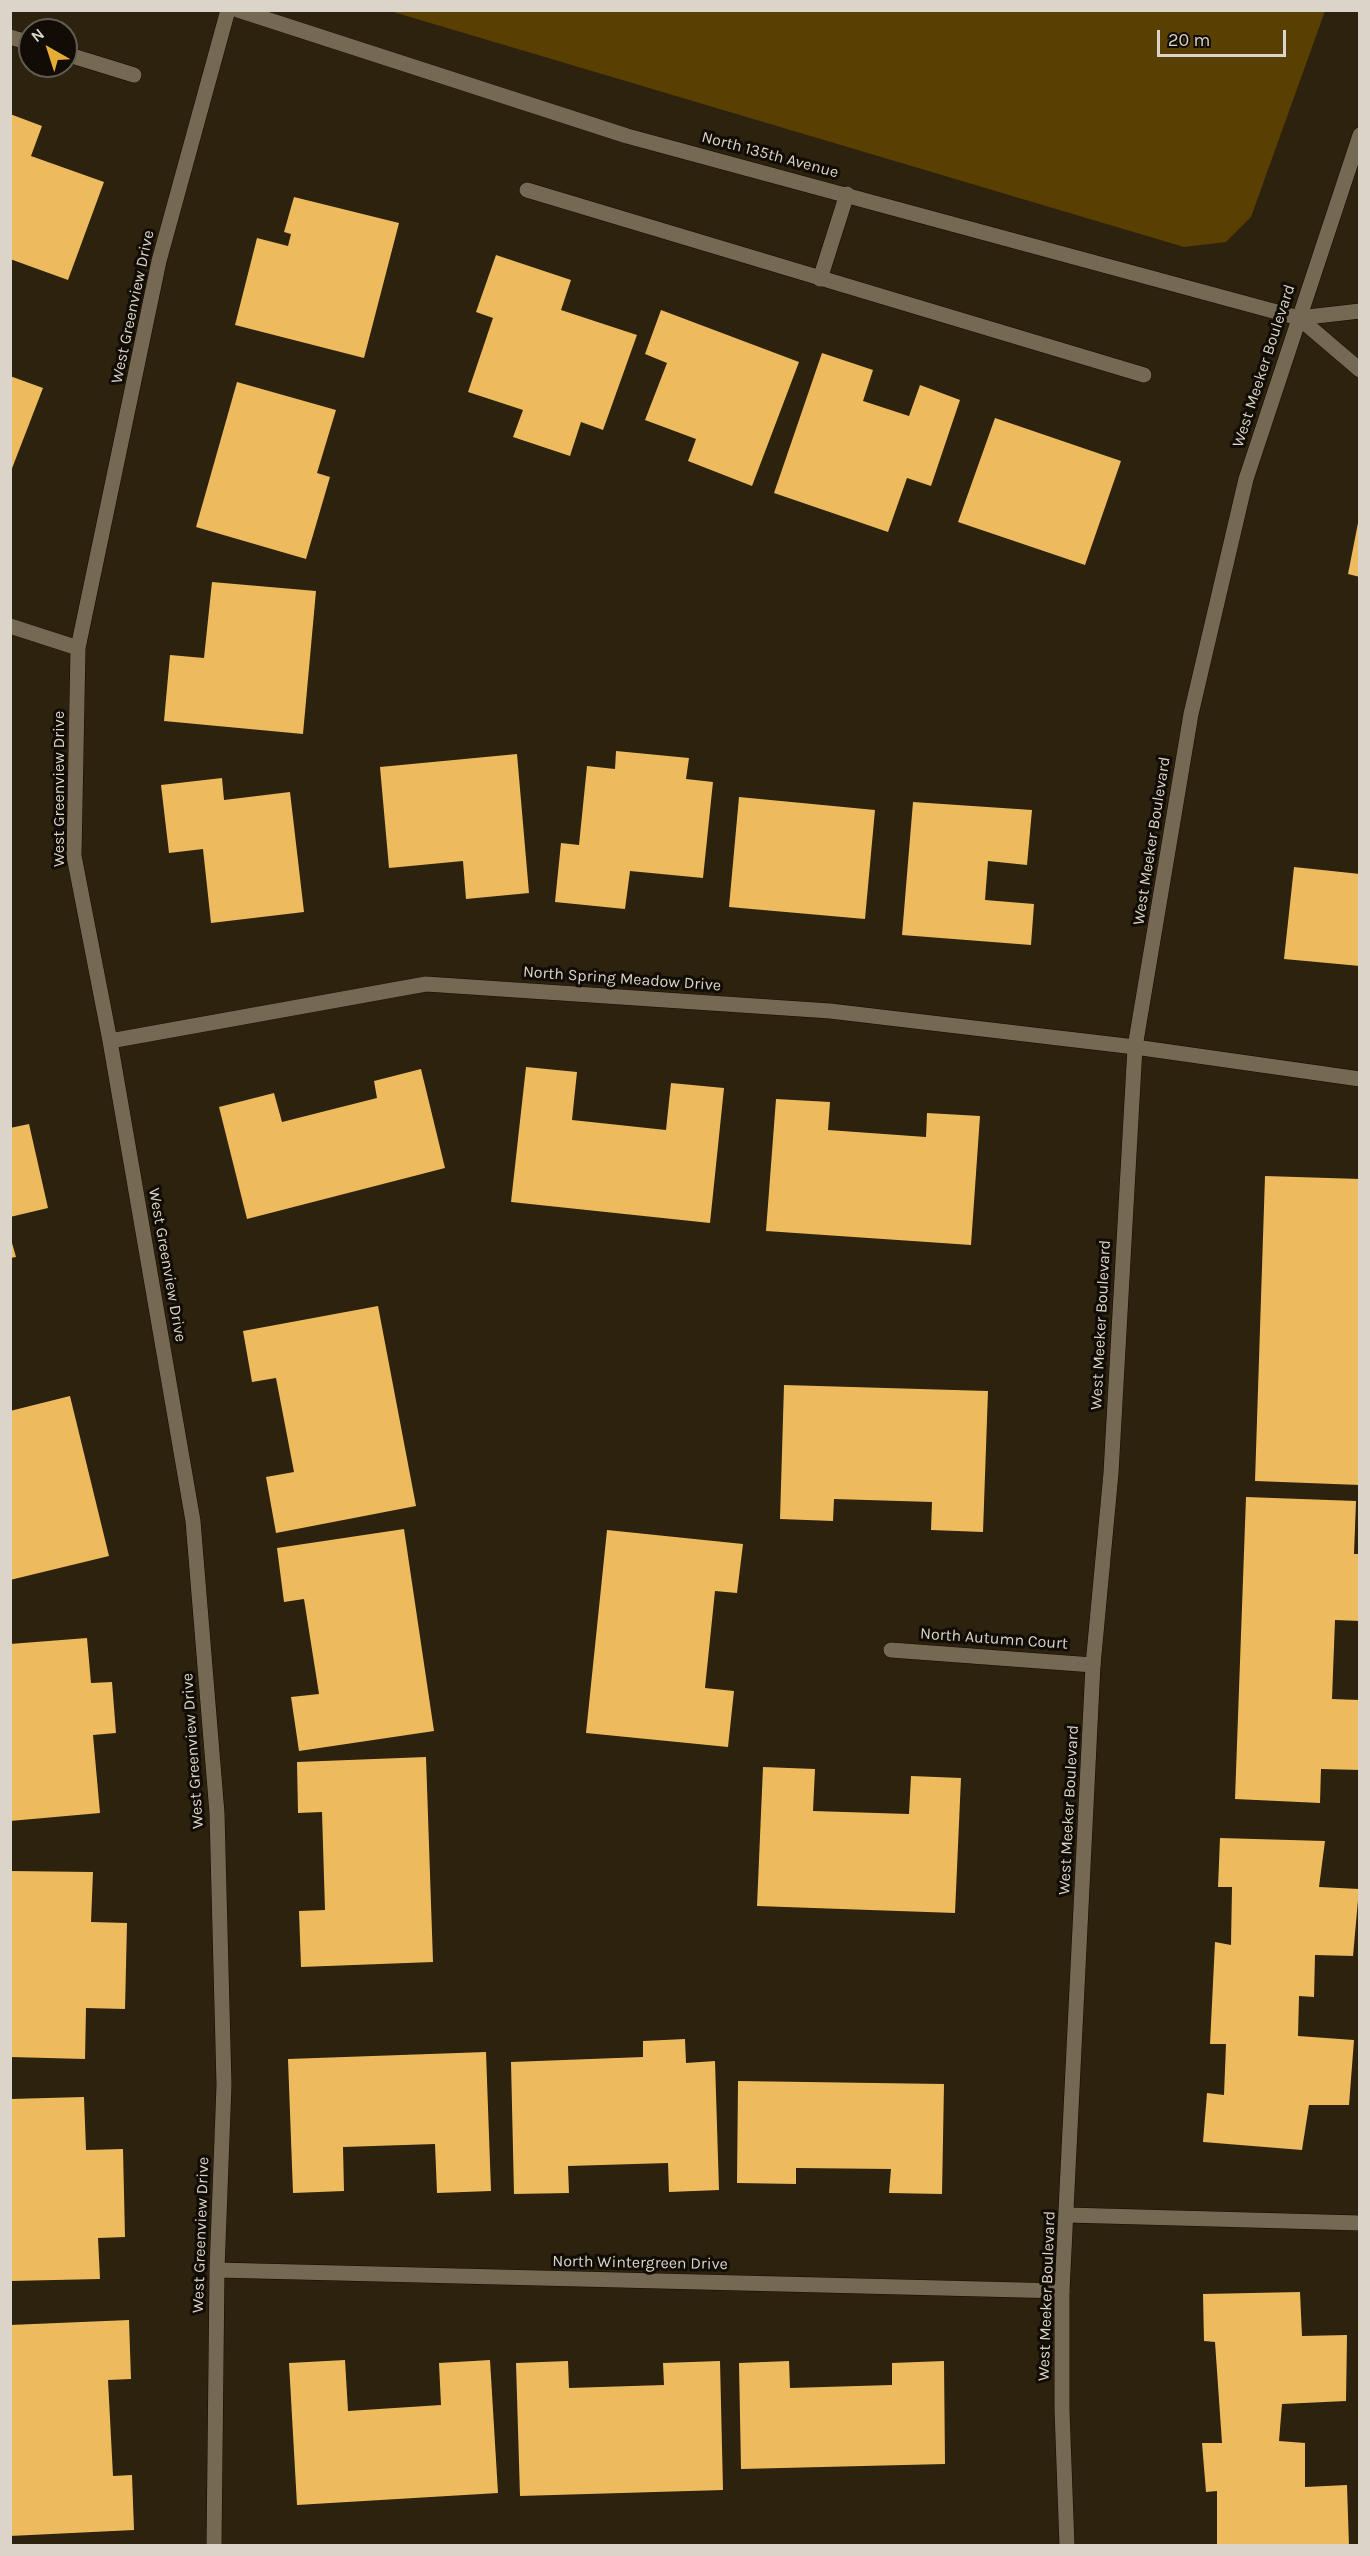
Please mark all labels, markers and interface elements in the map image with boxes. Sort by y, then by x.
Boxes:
north arrow [18,18,78,78]
scale bar [1160,18,1289,56]
text: N [27,24,48,46]
text: 20 m [1168,29,1210,51]
street label: North 135th Avenue [699,128,841,182]
street label: West Greenview Drive [107,229,159,385]
street label: West Meeker Boulevard [1229,282,1299,450]
street label: West Greenview Drive [49,711,69,867]
street label: West Meeker Boulevard [1129,755,1175,927]
street label: North Spring Meadow Drive [522,962,722,996]
street label: West Greenview Drive [144,1186,190,1344]
street label: West Meeker Boulevard [1087,1240,1115,1410]
street label: North Autumn Court [920,1624,1068,1654]
street label: West Greenview Drive [178,1672,208,1830]
street label: West Meeker Boulevard [1055,1725,1083,1895]
street label: West Greenview Drive [189,2157,213,2313]
street label: West Meeker Boulevard [1034,2211,1060,2381]
street label: North Wintergreen Drive [552,2252,728,2274]

